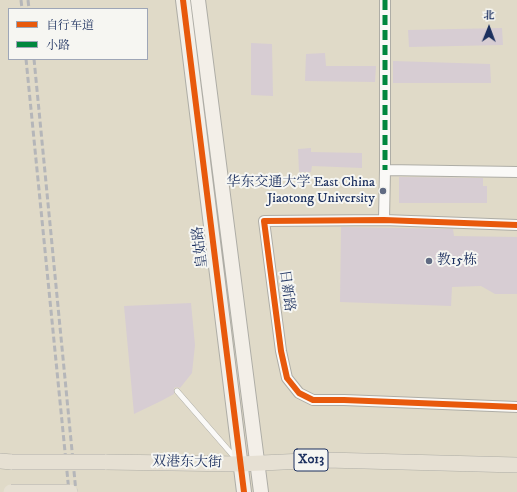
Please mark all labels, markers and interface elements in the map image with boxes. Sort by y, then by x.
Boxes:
legend [8,8,148,60]
north arrow [469,8,509,48]
text: 北 [484,9,495,23]
text: 自行车道 [46,18,94,33]
text: 小路 [46,38,70,53]
place label: 华东交通大学 East China Jiaotong University [226,175,375,208]
marker: 华东交通大学 East China Jiaotong University [378,186,388,196]
street label: 皇姑路 [190,225,212,269]
place label: 教15栋 [437,253,477,269]
marker: 教15栋 [424,256,434,266]
street label: 日新路 [275,269,297,313]
road number: X013 [294,449,328,471]
street label: 双港东大街 [152,454,222,472]

